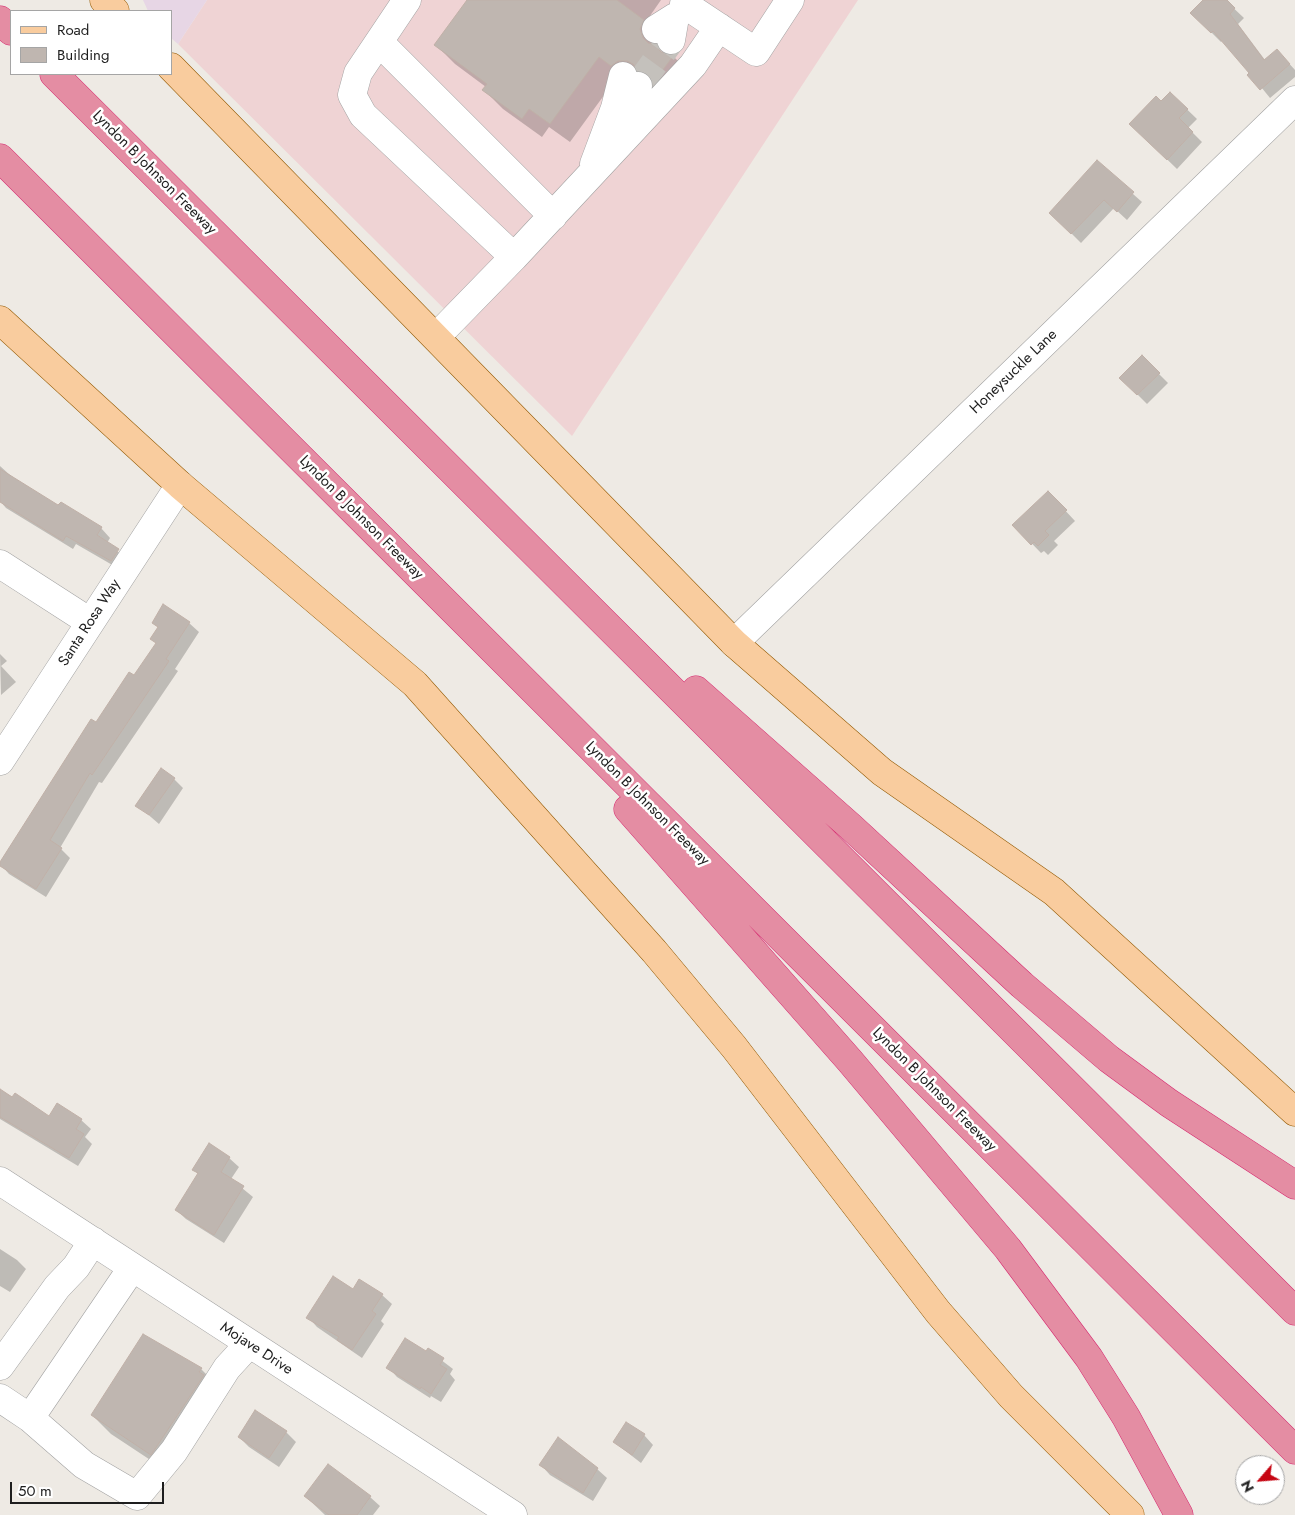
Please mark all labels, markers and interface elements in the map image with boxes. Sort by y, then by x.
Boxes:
legend [10,10,172,75]
text: Road [57,19,89,41]
text: Building [57,44,109,66]
street label: Lyndon B Johnson Freeway [88,107,220,239]
street label: Honeysuckle Lane [967,326,1061,418]
street label: Lyndon B Johnson Freeway [295,452,427,584]
street label: Santa Rosa Way [55,576,125,670]
street label: Lyndon B Johnson Freeway [581,738,713,870]
street label: Lyndon B Johnson Freeway [868,1024,1000,1156]
street label: Mojave Drive [216,1319,296,1379]
north arrow [1235,1455,1285,1505]
scale bar [12,1472,166,1504]
text: N [1236,1477,1259,1496]
text: 50 m [18,1480,52,1502]

